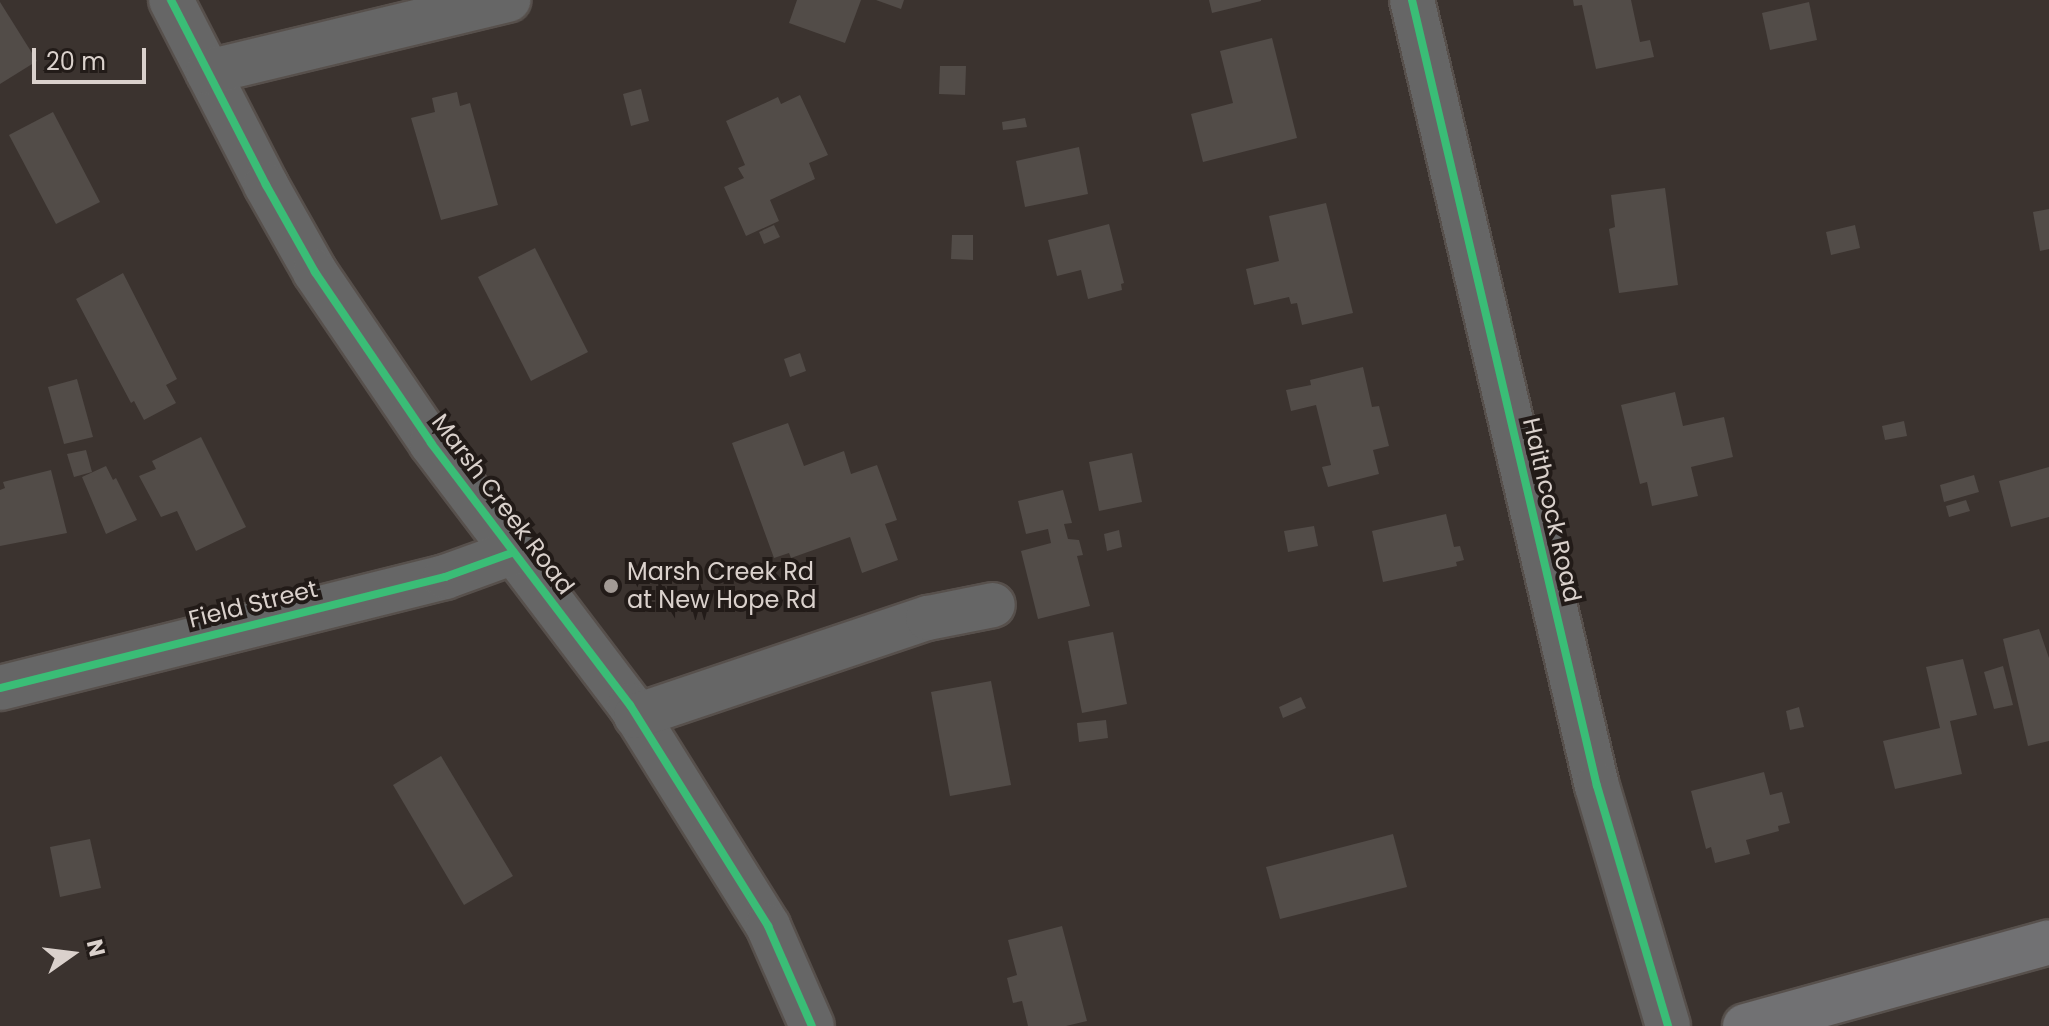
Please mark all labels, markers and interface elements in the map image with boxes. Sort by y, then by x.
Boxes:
scale bar [36,32,150,82]
text: 20 m [46,45,106,78]
street label: Marsh Creek Road [426,408,580,600]
street label: Haithcock Road [1517,415,1587,605]
place label: Marsh Creek Rd at New Hope Rd [627,558,817,614]
street label: Field Street [186,574,320,634]
marker: Marsh Creek Rd at New Hope Rd [602,577,620,595]
north arrow [32,914,112,994]
text: N [79,936,113,960]

